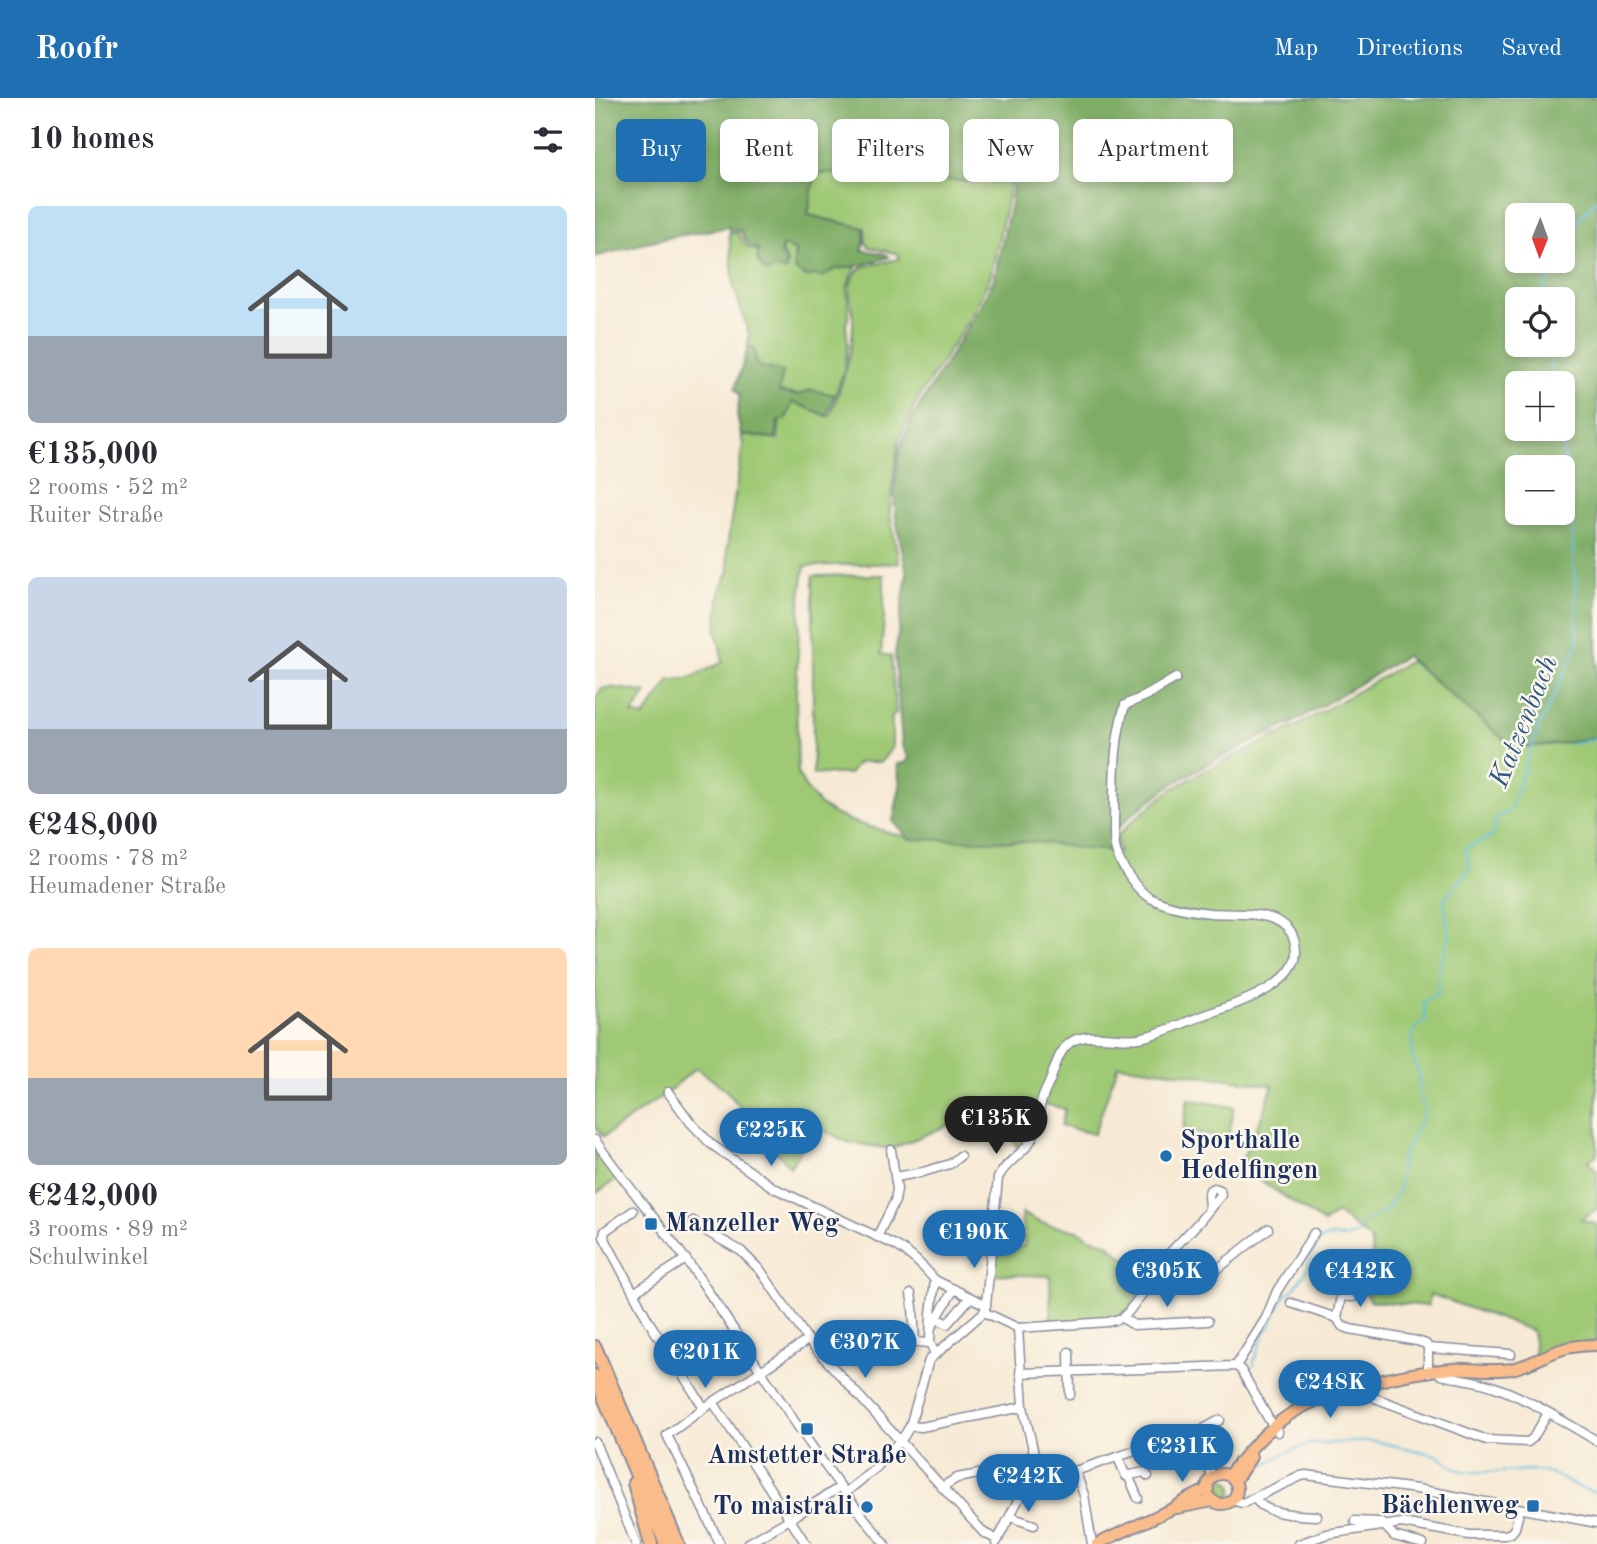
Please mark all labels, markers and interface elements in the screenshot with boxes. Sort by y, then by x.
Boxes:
text: Roofr [35,33,118,66]
text: Map [1274,37,1318,61]
text: Directions [1356,37,1463,61]
text: Saved [1501,37,1562,61]
chip: Buy [616,119,706,182]
chip: Rent [720,119,818,182]
chip: Filters [832,119,949,182]
chip: New [963,119,1059,182]
chip: Apartment [1073,119,1233,182]
icon: filters [529,121,567,159]
text: 10 homes [28,125,154,155]
north arrow [1505,203,1575,273]
map controls [1505,203,1575,525]
icon: home [235,251,361,377]
button: locate [1505,287,1575,357]
button: + [1505,371,1575,441]
text: €135,000 [28,440,158,470]
button: − [1505,455,1575,525]
text: 2 rooms · 52 m² [28,476,188,499]
text: Ruiter Straße [28,504,163,527]
icon: home [235,622,361,748]
water label: Katzenbach [1485,652,1564,793]
text: €248,000 [28,811,158,841]
text: 2 rooms · 78 m² [28,847,188,870]
text: Heumadener Straße [28,875,226,898]
icon: home [235,993,361,1119]
pin: €135K [947,1096,1045,1156]
text: €135K [960,1107,1032,1130]
pin: €225K [722,1108,820,1168]
text: €225K [735,1119,807,1142]
place label: Sporthalle Hedelfingen [1180,1128,1318,1184]
marker: Sporthalle Hedelfingen [1158,1148,1174,1164]
text: €242,000 [28,1182,158,1212]
pin: €190K [925,1210,1023,1270]
place label: Manzeller Weg [665,1211,840,1237]
marker: Manzeller Weg [643,1216,659,1232]
text: 3 rooms · 89 m² [28,1218,188,1241]
text: €190K [938,1221,1010,1244]
text: Schulwinkel [28,1246,149,1269]
pin: €305K [1118,1250,1216,1309]
pin: €442K [1311,1250,1409,1309]
text: €305K [1131,1260,1203,1283]
text: €442K [1324,1260,1396,1283]
pin: €307K [816,1320,914,1380]
pin: €201K [656,1330,754,1390]
text: €307K [829,1331,901,1354]
text: €201K [669,1341,741,1364]
pin: €248K [1281,1360,1379,1420]
text: €248K [1294,1371,1366,1394]
marker: Amstetter Straße [799,1421,815,1437]
pin: €231K [1133,1424,1231,1484]
text: €231K [1146,1435,1218,1458]
place label: Amstetter Straße [707,1443,907,1469]
pin: €242K [979,1454,1077,1514]
text: €242K [992,1465,1064,1488]
place label: Bächlenweg [1380,1493,1520,1519]
place label: To maistrali [713,1494,853,1520]
marker: Bächlenweg [1525,1498,1541,1514]
marker: To maistrali [859,1499,875,1515]

